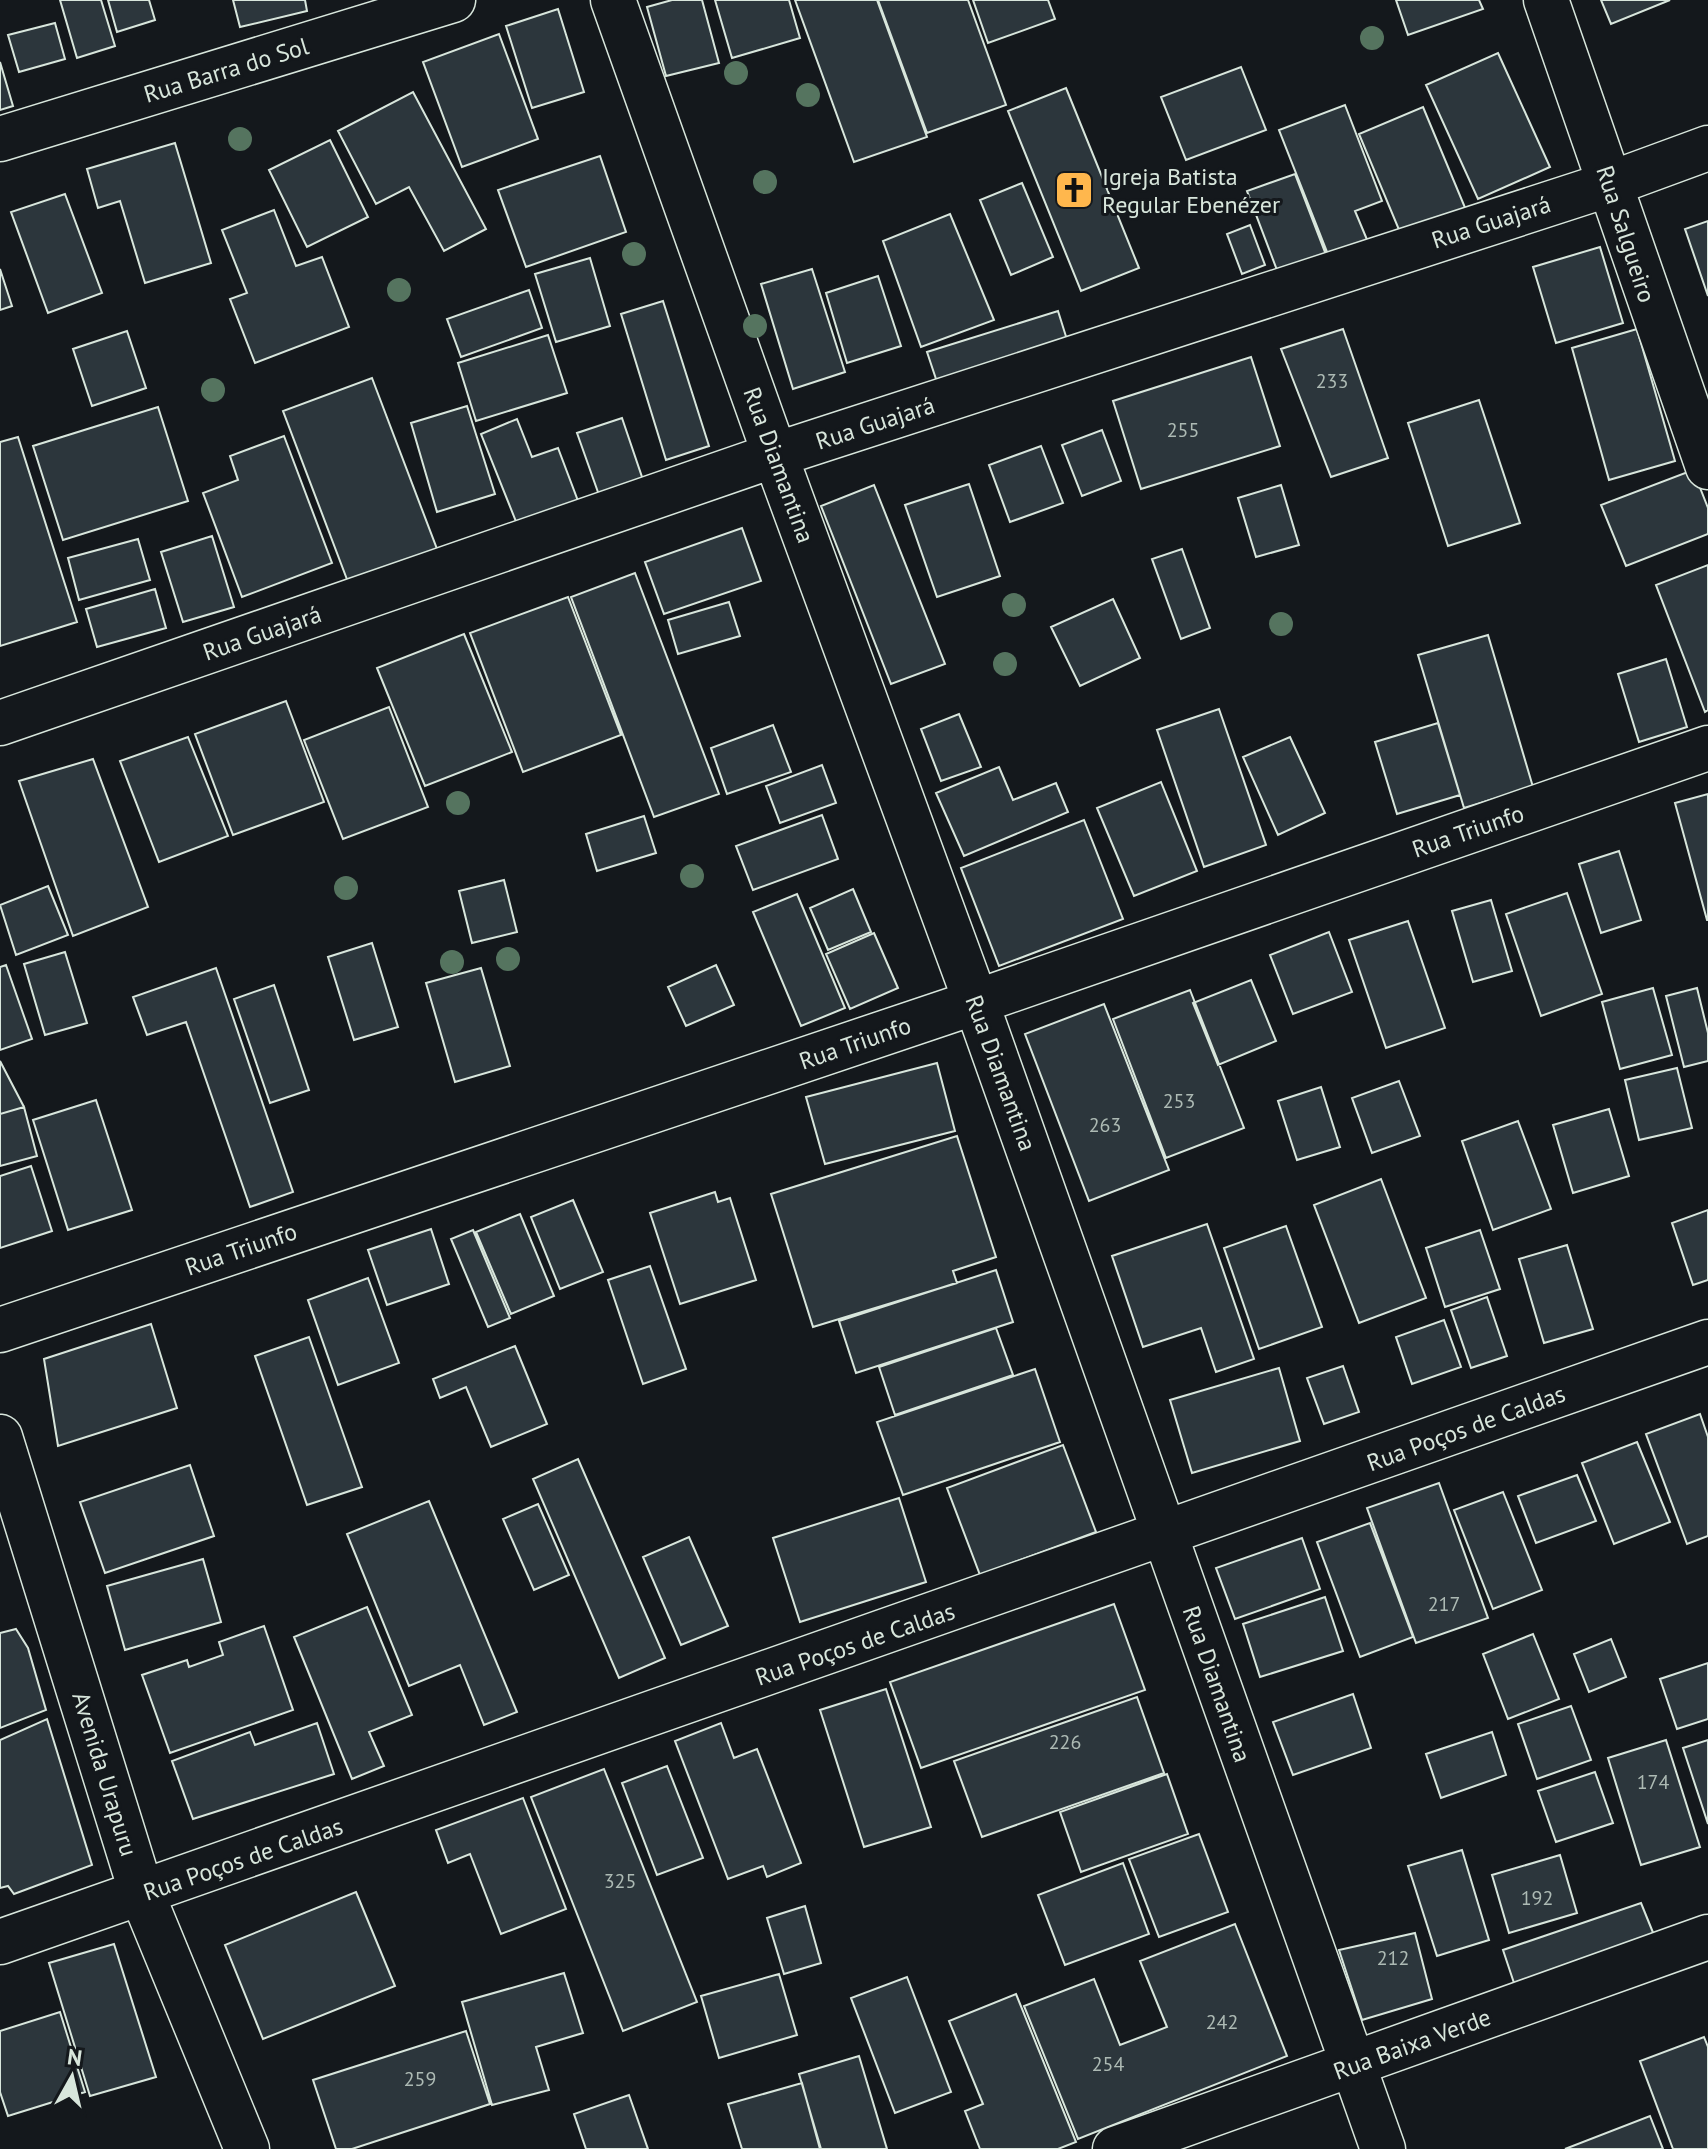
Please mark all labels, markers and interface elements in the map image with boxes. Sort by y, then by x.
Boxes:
street label: Rua Barra do Sol [140,30,312,110]
place label: Igreja Batista Regular Ebenézer [1102,161,1280,220]
street label: Rua Salgueiro [1589,161,1663,307]
church icon: Igreja Batista Regular Ebenézer [1053,169,1095,211]
street label: Rua Guajará [1428,188,1554,256]
house number: 233 [1316,368,1348,394]
street label: Rua Diamantina [736,383,822,547]
street label: Rua Guajará [812,389,938,457]
house number: 255 [1167,417,1199,443]
street label: Rua Guajará [199,598,325,668]
street label: Rua Triunfo [1408,797,1528,865]
street label: Rua Diamantina [958,991,1044,1155]
street label: Rua Triunfo [795,1009,915,1077]
house number: 253 [1163,1088,1195,1114]
house number: 263 [1089,1112,1121,1138]
street label: Rua Triunfo [181,1215,301,1283]
street label: Rua Poços de Caldas [1363,1378,1569,1478]
house number: 217 [1428,1591,1460,1617]
street label: Rua Poços de Caldas [751,1595,959,1693]
street label: Rua Diamantina [1176,1602,1258,1766]
street label: Avenida Urapuru [65,1688,145,1860]
house number: 226 [1049,1729,1081,1755]
house number: 174 [1637,1769,1669,1795]
street label: Rua Poços de Caldas [139,1810,347,1908]
house number: 325 [604,1868,636,1894]
house number: 192 [1521,1885,1553,1911]
house number: 212 [1377,1945,1409,1971]
street label: Rua Baixa Verde [1329,2001,1495,2087]
house number: 242 [1206,2009,1238,2035]
north arrow [32,2037,112,2117]
text: N [66,2042,84,2072]
house number: 254 [1092,2051,1124,2077]
house number: 259 [404,2066,436,2092]

